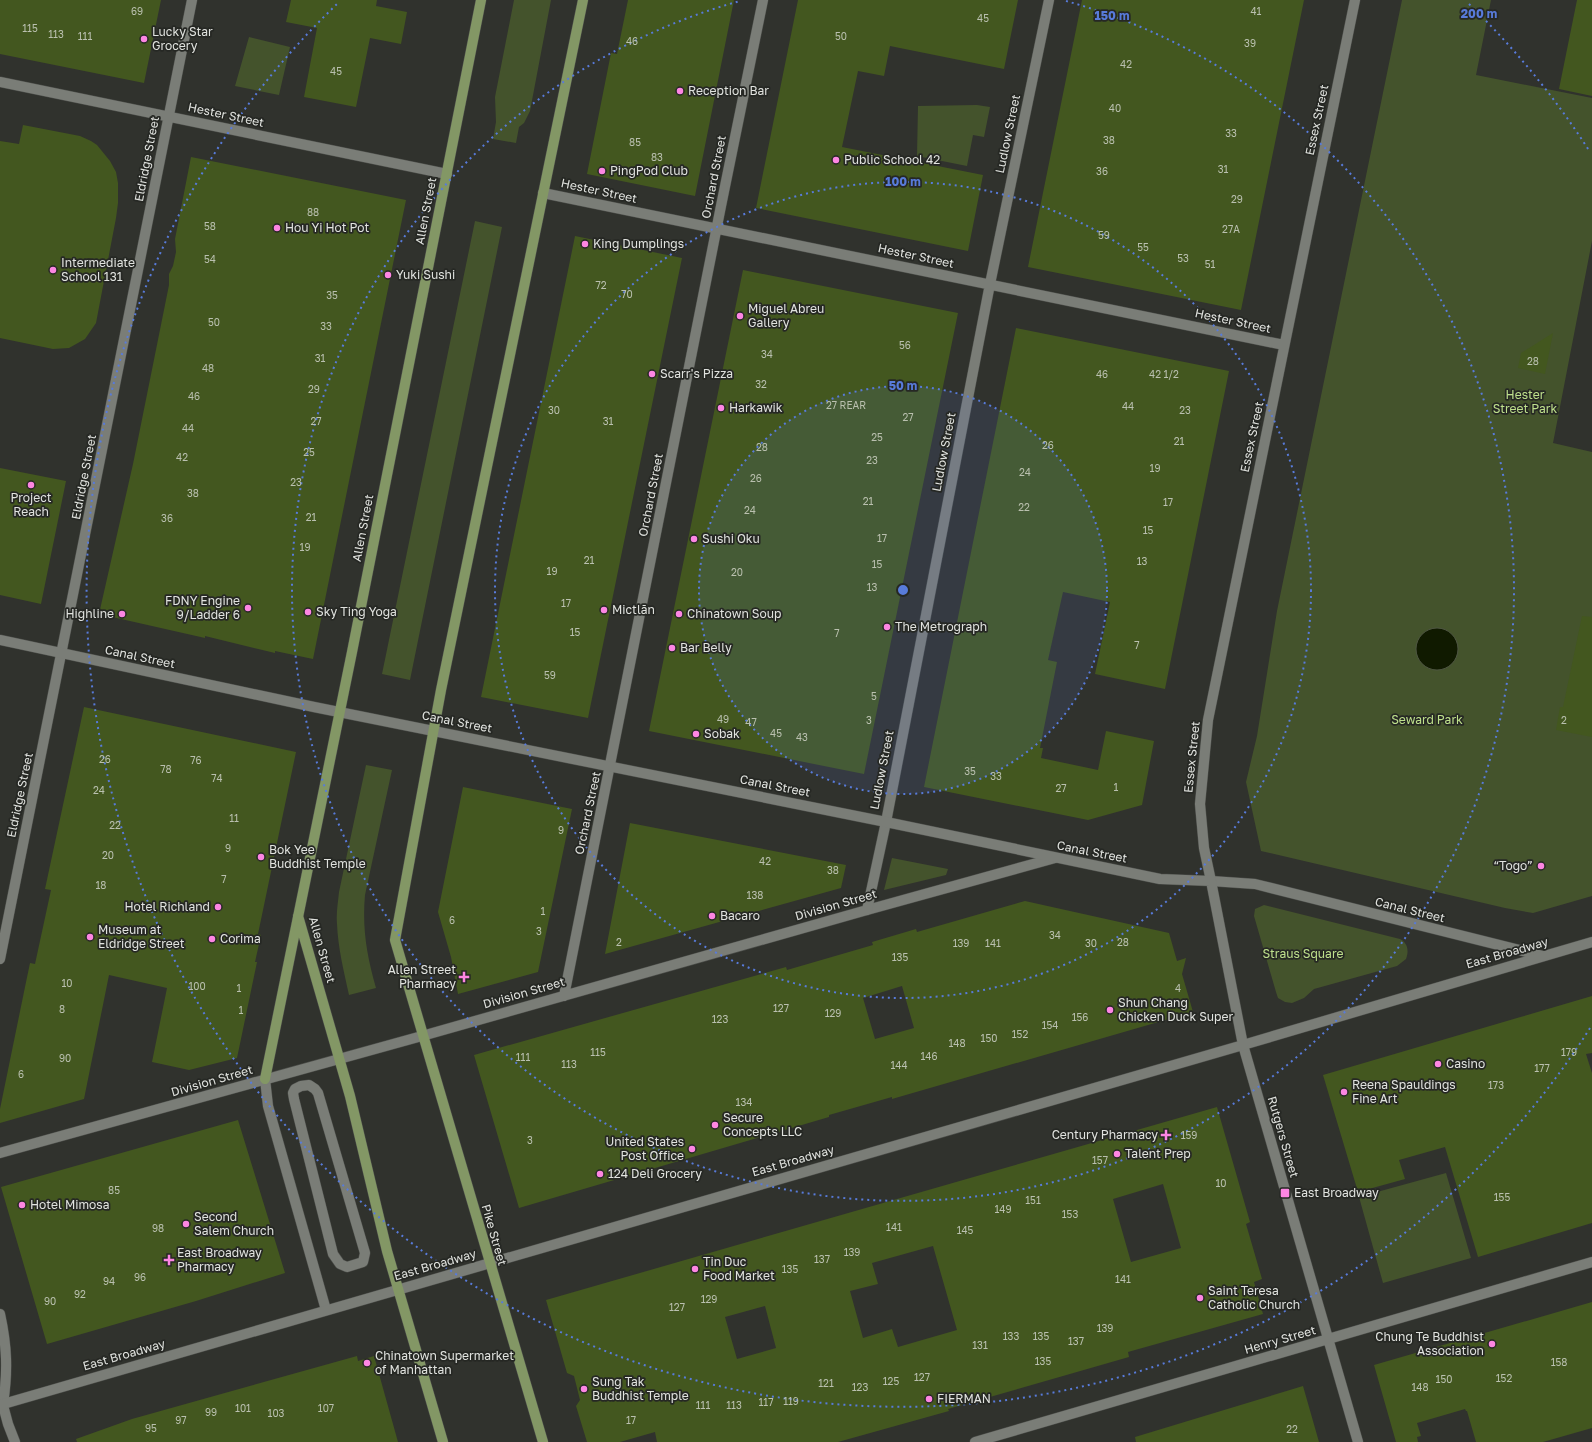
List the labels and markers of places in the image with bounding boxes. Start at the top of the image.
place label: Lucky Star Grocery [152,24,213,53]
marker: Lucky Star Grocery [139,34,149,44]
place label: Reception Bar [688,83,769,98]
marker: Reception Bar [675,86,685,96]
place label: Public School 42 [844,152,940,167]
marker: Public School 42 [831,155,841,165]
place label: PingPod Club [610,163,688,178]
marker: PingPod Club [597,166,607,176]
place label: Hou Yi Hot Pot [285,220,370,235]
marker: Hou Yi Hot Pot [272,223,282,233]
place label: King Dumplings [593,236,684,251]
marker: King Dumplings [580,239,590,249]
place label: Intermediate School 131 [61,255,135,284]
marker: Intermediate School 131 [48,265,58,275]
place label: Yuki Sushi [396,267,455,282]
marker: Yuki Sushi [383,270,393,280]
place label: Miguel Abreu Gallery [748,301,824,330]
marker: Miguel Abreu Gallery [735,311,745,321]
place label: Scarr's Pizza [660,366,733,381]
marker: Scarr's Pizza [647,369,657,379]
place label: Harkawik [729,400,783,415]
marker: Harkawik [716,403,726,413]
marker: Project Reach [26,480,36,490]
place label: Project Reach [10,490,52,519]
place label: Sushi Oku [702,531,760,546]
marker: Sushi Oku [689,534,699,544]
centre of rings [896,583,910,597]
place label: FDNY Engine 9/Ladder 6 [165,593,240,622]
place label: Mictlān [612,602,655,617]
marker: FDNY Engine 9/Ladder 6 [243,603,253,613]
place label: Sky Ting Yoga [316,604,397,619]
marker: Mictlān [599,605,609,615]
place label: Highline [66,606,114,621]
place label: Chinatown Soup [687,606,781,621]
marker: Sky Ting Yoga [303,607,313,617]
marker: Highline [117,609,127,619]
marker: Chinatown Soup [674,609,684,619]
place label: The Metrograph [895,619,987,634]
marker: The Metrograph [882,622,892,632]
place label: Bar Belly [680,640,732,655]
marker: Bar Belly [667,643,677,653]
place label: Sobak [704,726,740,741]
marker: Sobak [691,729,701,739]
place label: Bok Yee Buddhist Temple [269,842,366,871]
marker: Bok Yee Buddhist Temple [256,852,266,862]
place label: “Togo” [1493,858,1533,873]
marker: “Togo” [1536,861,1546,871]
place label: Hotel Richland [124,899,210,914]
marker: Hotel Richland [213,902,223,912]
place label: Bacaro [720,908,760,923]
marker: Bacaro [707,911,717,921]
place label: Museum at Eldridge Street [98,922,185,951]
place label: Corima [220,931,261,946]
marker: Museum at Eldridge Street [85,932,95,942]
marker: Corima [207,934,217,944]
place label: Allen Street Pharmacy [388,962,456,991]
marker: Allen Street Pharmacy [459,972,469,982]
place label: Shun Chang Chicken Duck Super [1118,995,1233,1024]
marker: Shun Chang Chicken Duck Super [1105,1005,1115,1015]
place label: Casino [1446,1056,1485,1071]
marker: Casino [1433,1059,1443,1069]
place label: Reena Spauldings Fine Art [1352,1077,1456,1106]
marker: Reena Spauldings Fine Art [1339,1087,1349,1097]
place label: Secure Concepts LLC [723,1110,802,1139]
marker: Secure Concepts LLC [710,1120,720,1130]
place label: Century Pharmacy [1052,1127,1158,1142]
marker: Century Pharmacy [1161,1130,1171,1140]
place label: United States Post Office [605,1134,684,1163]
marker: United States Post Office [687,1144,697,1154]
place label: Talent Prep [1125,1146,1191,1161]
marker: Talent Prep [1112,1149,1122,1159]
place label: 124 Deli Grocery [608,1166,702,1181]
marker: 124 Deli Grocery [595,1169,605,1179]
place label: East Broadway [1294,1185,1379,1200]
marker: East Broadway [1279,1187,1291,1199]
place label: Hotel Mimosa [30,1197,109,1212]
marker: Hotel Mimosa [17,1200,27,1210]
place label: Second Salem Church [194,1209,274,1238]
marker: Second Salem Church [181,1219,191,1229]
place label: East Broadway Pharmacy [177,1245,262,1274]
place label: Tin Duc Food Market [703,1254,775,1283]
marker: East Broadway Pharmacy [164,1255,174,1265]
marker: Tin Duc Food Market [690,1264,700,1274]
place label: Saint Teresa Catholic Church [1208,1283,1300,1312]
marker: Saint Teresa Catholic Church [1195,1293,1205,1303]
place label: Chung Te Buddhist Association [1375,1329,1484,1358]
marker: Chung Te Buddhist Association [1487,1339,1497,1349]
place label: Chinatown Supermarket of Manhattan [375,1348,514,1377]
marker: Chinatown Supermarket of Manhattan [362,1358,372,1368]
place label: Sung Tak Buddhist Temple [592,1374,689,1403]
marker: Sung Tak Buddhist Temple [579,1384,589,1394]
place label: FIERMAN [937,1391,991,1406]
marker: FIERMAN [924,1394,934,1404]

